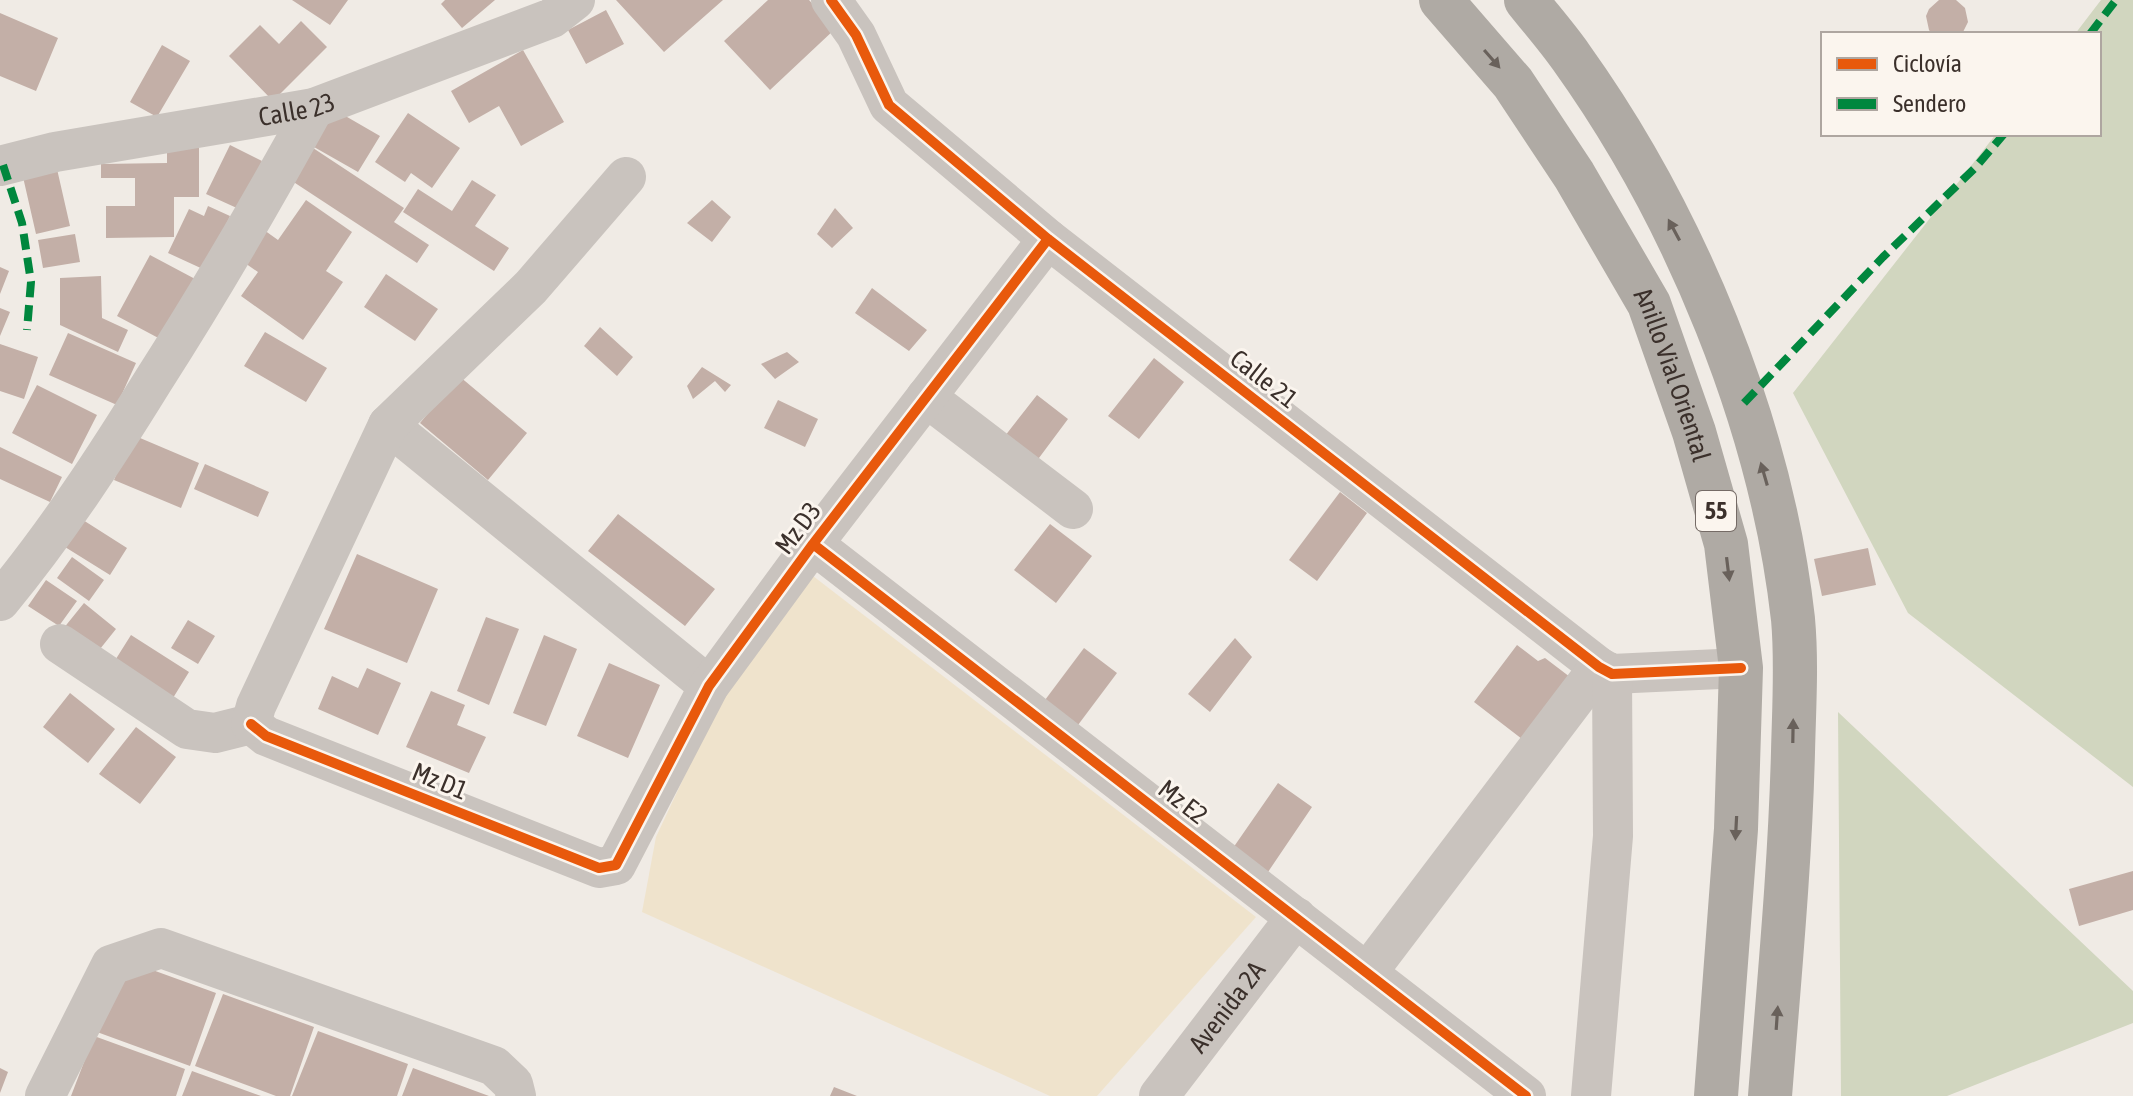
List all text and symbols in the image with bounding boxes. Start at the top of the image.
legend [1821,32,2101,136]
one-way arrow [1483,49,1500,69]
text: Ciclovía [1893,50,1962,77]
street label: Calle 23 [256,86,339,132]
text: Sendero [1893,90,1966,117]
one-way arrow [1668,219,1681,242]
street label: Anillo Vial Oriental [1628,282,1717,465]
street label: Calle 21 [1224,343,1304,415]
one-way arrow [1757,461,1770,485]
road number: 55 [1696,491,1736,531]
street label: Mz D3 [769,496,827,560]
one-way arrow [1722,556,1735,581]
one-way arrow [1787,718,1800,743]
street label: Mz D1 [408,756,472,806]
street label: Mz E2 [1153,774,1213,830]
one-way arrow [1729,816,1742,841]
street label: Avenida 2A [1183,955,1272,1059]
one-way arrow [1770,1005,1783,1030]

